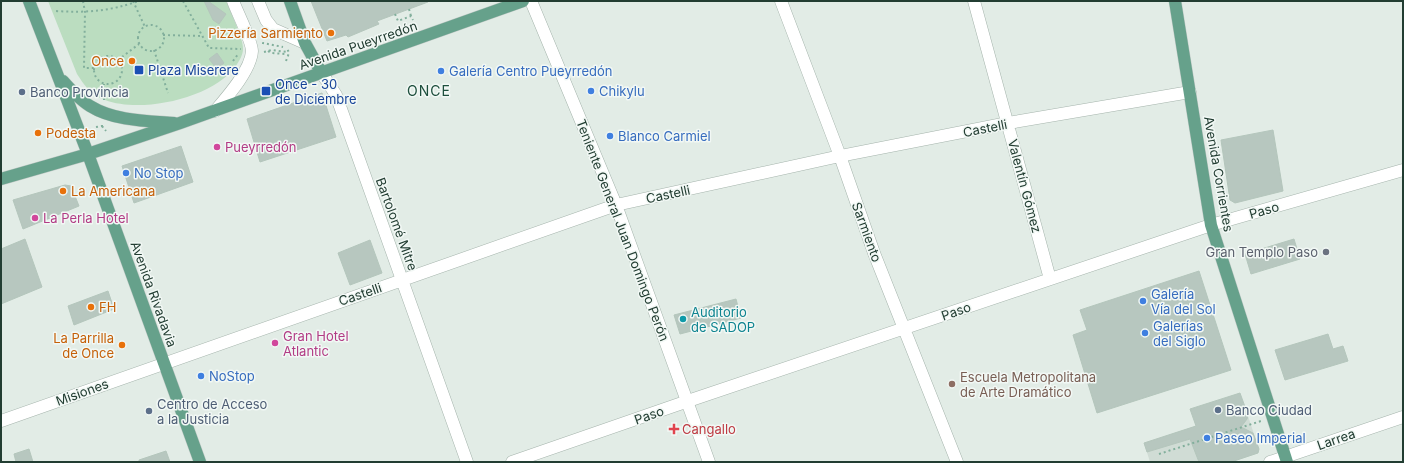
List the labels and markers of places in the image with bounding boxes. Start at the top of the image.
place label: Pizzería Sarmiento [208,25,323,41]
marker: Pizzería Sarmiento [326,28,336,38]
place label: Once [91,53,124,69]
marker: Once [127,56,137,66]
place label: Plaza Miserere [148,62,239,78]
place label: Galería Centro Pueyrredón [449,63,612,79]
marker: Plaza Miserere [133,64,145,76]
marker: Galería Centro Pueyrredón [436,66,446,76]
place label: Once - 30 de Diciembre [275,76,357,107]
place label: Chikylu [599,83,645,99]
place label: Banco Provincia [30,84,129,100]
marker: Once - 30 de Diciembre [260,85,272,97]
marker: Chikylu [586,86,596,96]
marker: Banco Provincia [17,87,27,97]
place label: Podesta [46,125,96,141]
marker: Podesta [33,128,43,138]
place label: Blanco Carmiel [618,128,711,144]
marker: Blanco Carmiel [605,131,615,141]
place label: Pueyrredón [225,139,296,155]
marker: Pueyrredón [212,142,222,152]
place label: No Stop [134,165,184,181]
marker: No Stop [121,168,131,178]
place label: La Americana [71,183,155,199]
marker: La Americana [58,186,68,196]
place label: La Perla Hotel [43,210,129,226]
marker: La Perla Hotel [30,213,40,223]
place label: Gran Templo Paso [1206,244,1318,260]
marker: Gran Templo Paso [1321,247,1331,257]
place label: Galería Vía del Sol [1151,286,1216,317]
marker: Galería Vía del Sol [1138,296,1148,306]
place label: FH [99,299,116,315]
marker: FH [86,302,96,312]
place label: Auditorio de SADOP [691,304,755,335]
marker: Auditorio de SADOP [678,314,688,324]
place label: Galerías del Siglo [1153,318,1206,349]
place label: Gran Hotel Atlantic [283,328,349,359]
marker: Galerías del Siglo [1140,328,1150,338]
place label: La Parrilla de Once [53,330,114,361]
marker: Gran Hotel Atlantic [270,338,280,348]
marker: La Parrilla de Once [117,340,127,350]
place label: NoStop [209,368,255,384]
place label: Escuela Metropolitana de Arte Dramático [960,369,1096,400]
marker: NoStop [196,371,206,381]
marker: Escuela Metropolitana de Arte Dramático [947,379,957,389]
place label: Centro de Acceso a la Justicia [157,396,268,427]
place label: Banco Ciudad [1226,402,1312,418]
marker: Banco Ciudad [1213,405,1223,415]
marker: Centro de Acceso a la Justicia [144,406,154,416]
place label: Cangallo [682,421,736,437]
marker: Cangallo [669,424,679,434]
place label: Paseo Imperial [1215,430,1306,446]
marker: Paseo Imperial [1202,433,1212,443]

